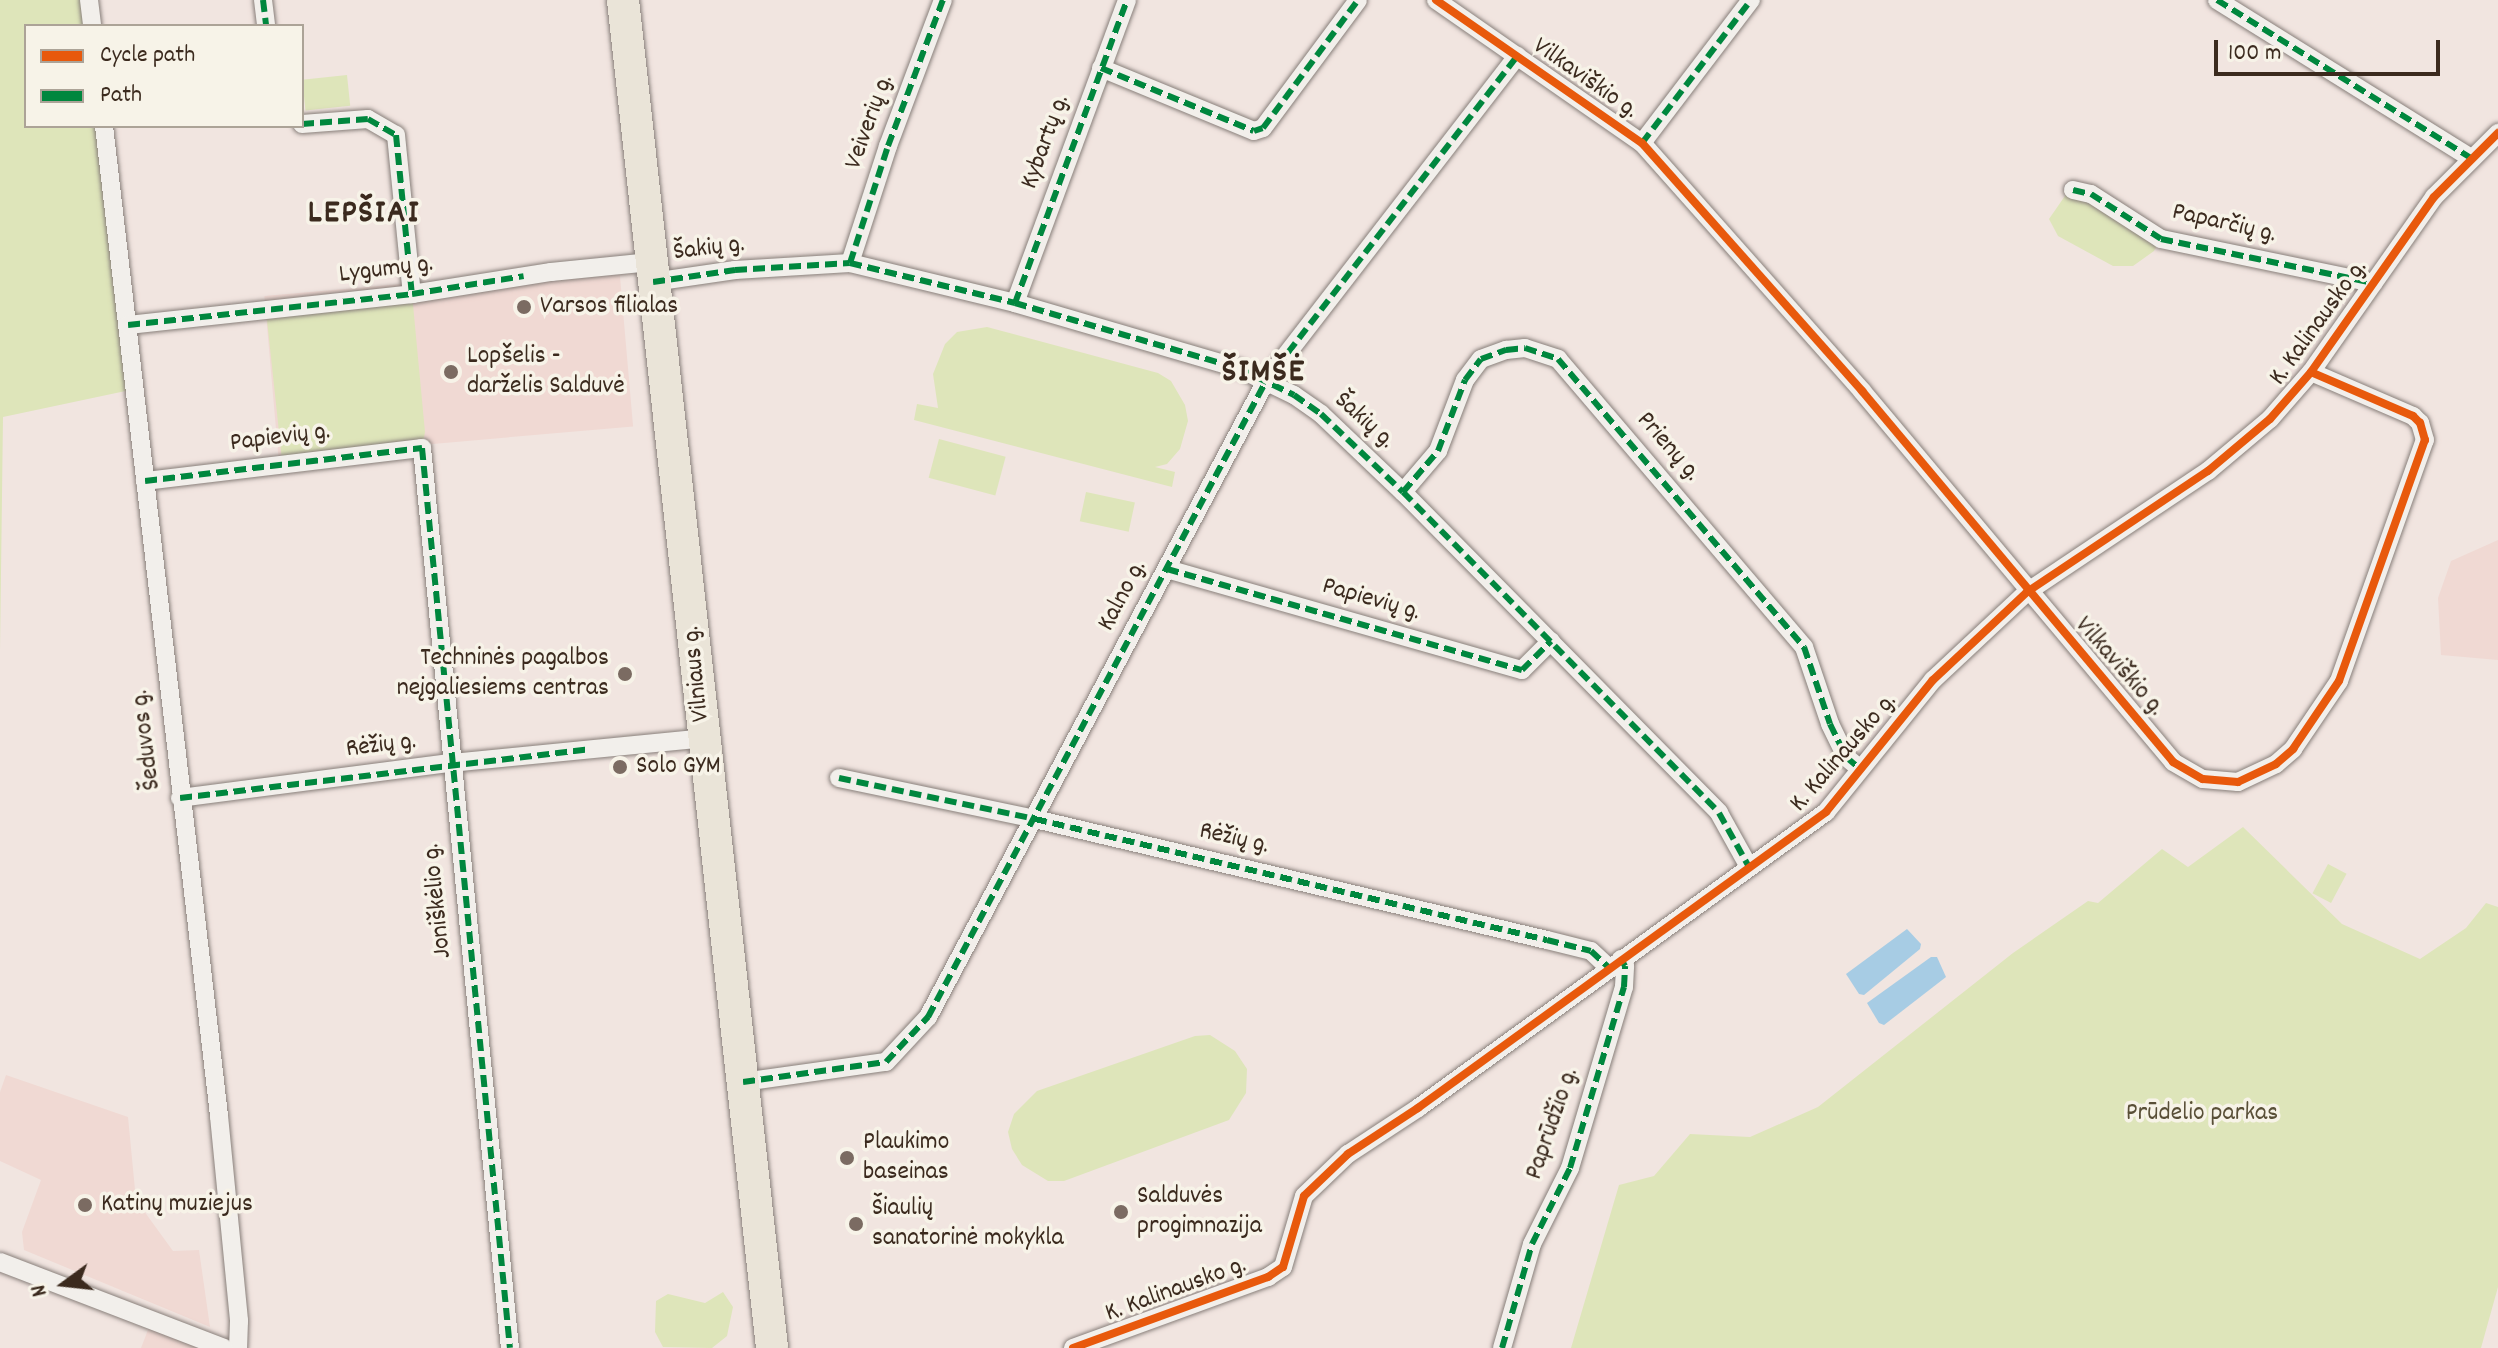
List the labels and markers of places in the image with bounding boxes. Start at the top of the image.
place label: Varsos filialas [540,291,678,323]
marker: Varsos filialas [515,298,533,316]
place label: Lopšelis - darželis Salduvė [467,341,625,402]
marker: Lopšelis - darželis Salduvė [442,363,460,381]
place label: Techninės pagalbos neįgaliesiems centras [397,643,609,704]
marker: Techninės pagalbos neįgaliesiems centras [616,665,634,683]
place label: Solo GYM [636,751,721,783]
marker: Solo GYM [611,758,629,776]
place label: Plaukimo baseinas [863,1127,949,1188]
marker: Plaukimo baseinas [838,1149,856,1167]
place label: Salduvės progimnazija [1137,1181,1262,1242]
place label: Katinų muziejus [101,1189,253,1221]
place label: Šiaulių sanatorinė mokykla [872,1193,1064,1254]
marker: Katinų muziejus [76,1196,94,1214]
marker: Salduvės progimnazija [1112,1203,1130,1221]
marker: Šiaulių sanatorinė mokykla [847,1215,865,1233]

